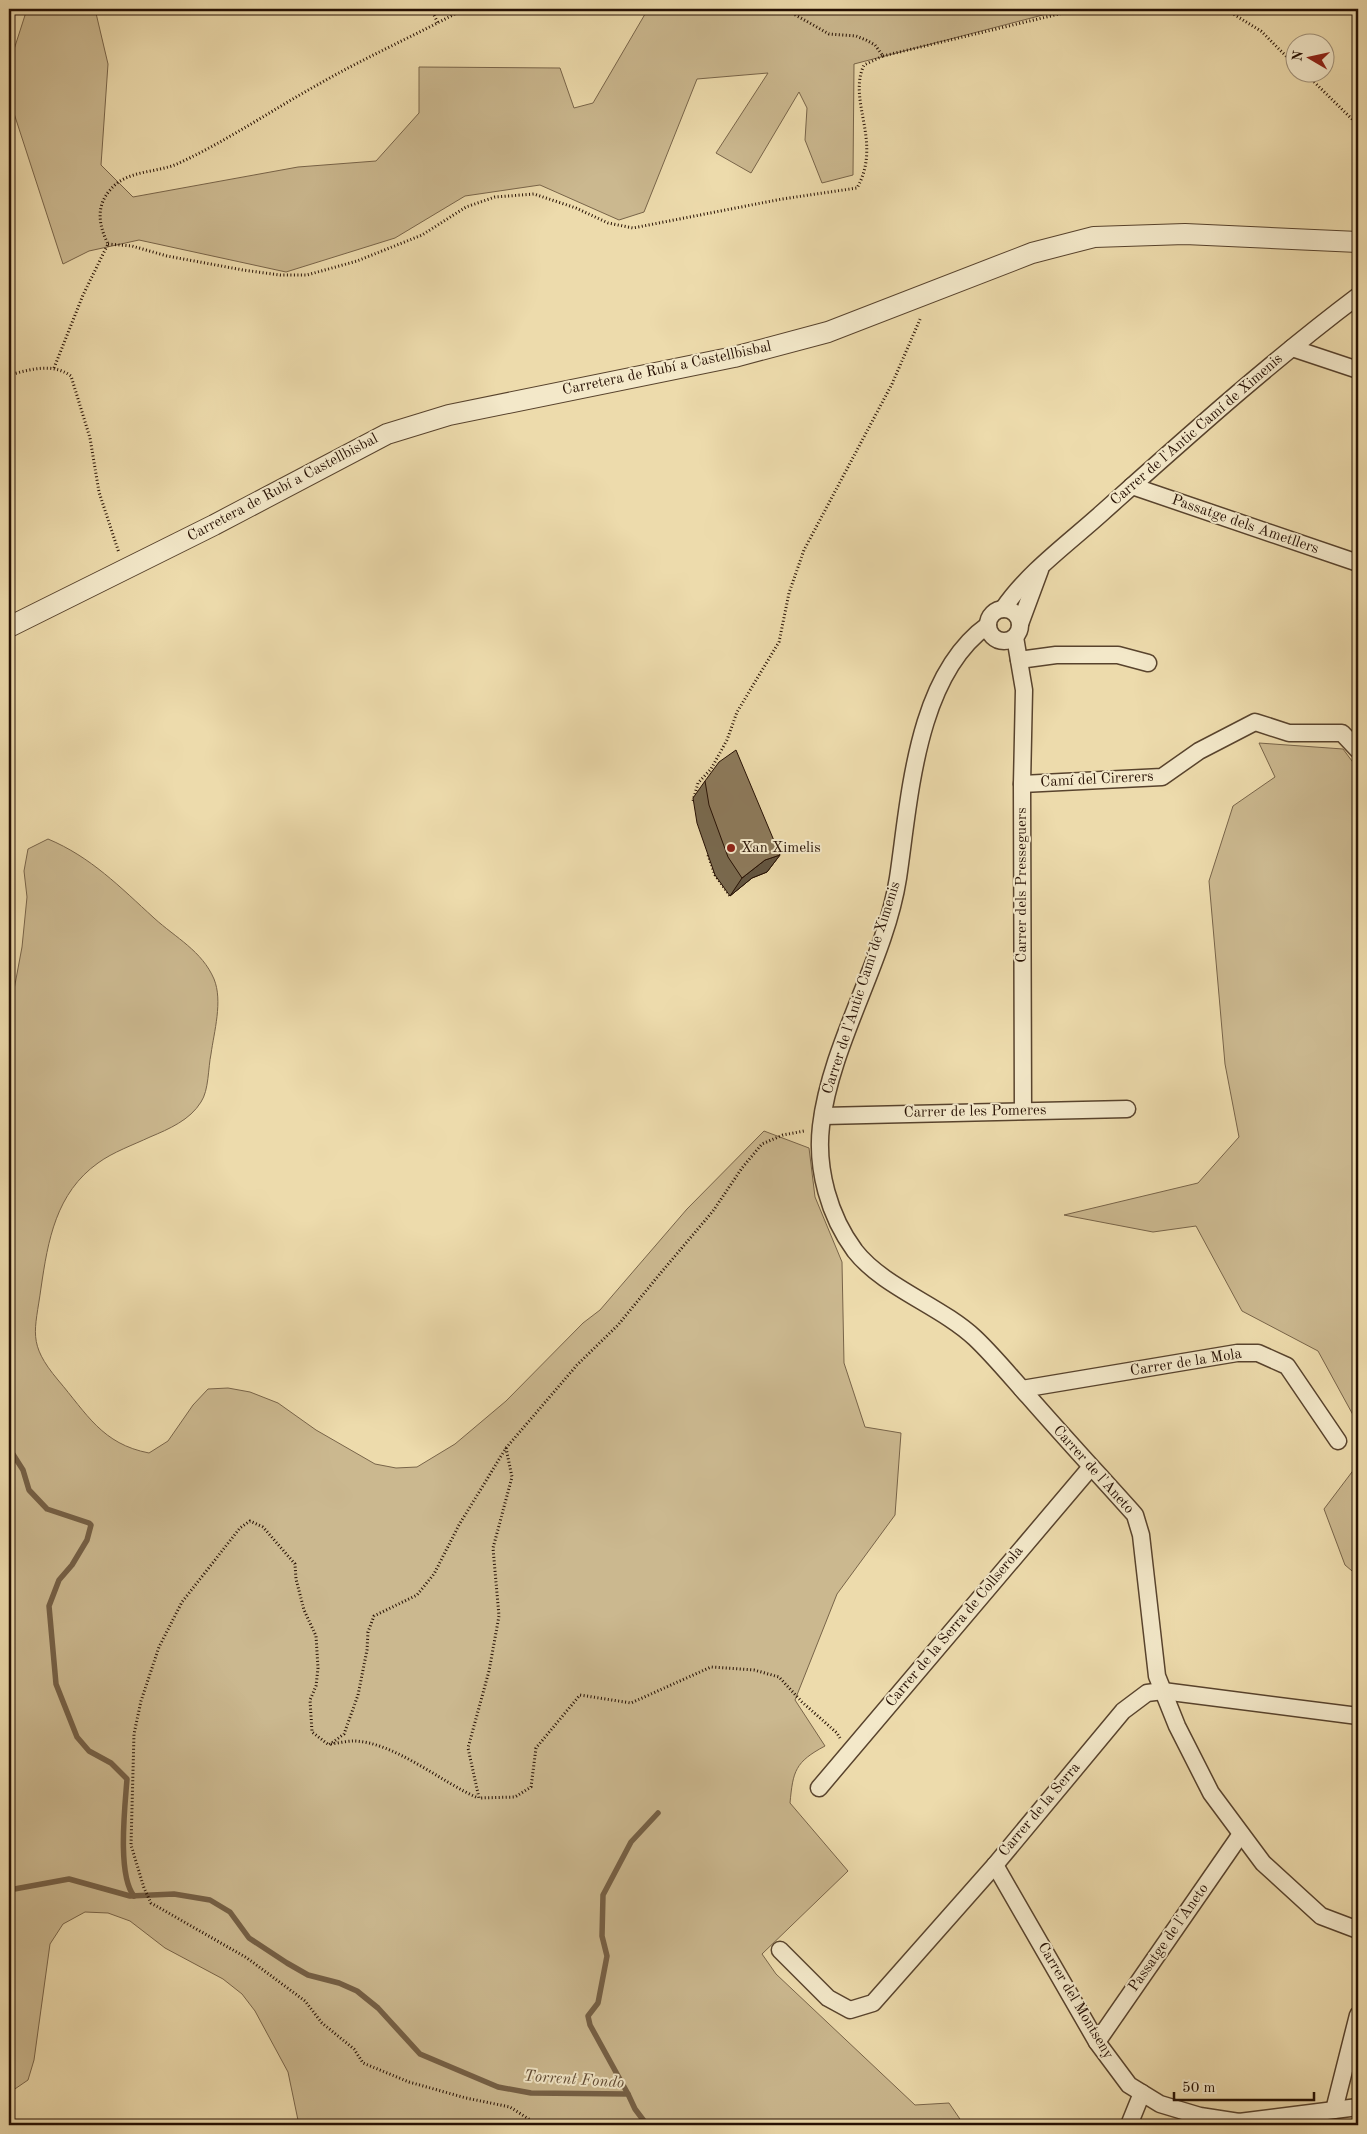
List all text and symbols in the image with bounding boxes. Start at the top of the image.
north arrow [1284,32,1334,82]
text: N [1290,49,1306,63]
street label: Carretera de Rubí a Castellbisbal [561,339,773,399]
street label: Carrer de l'Antic Camí de Ximenis [1108,351,1286,509]
street label: Carretera de Rubí a Castellbisbal [185,431,381,545]
street label: Passatge dels Ametllers [1170,493,1320,557]
street label: Camí del Cirerers [1040,770,1154,790]
street label: Carrer dels Presseguers [1015,807,1030,963]
place label: Xan Ximelis [741,841,821,856]
marker: Xan Ximelis [725,842,737,854]
street label: Carrer de l'Antic Camí de Ximenis [820,880,904,1096]
street label: Carrer de les Pomeres [903,1103,1047,1121]
street label: Carrer de la Mola [1129,1347,1244,1379]
street label: Carrer de l'Aneto [1050,1423,1136,1517]
street label: Carrer de la Serra de Collserola [883,1543,1027,1710]
street label: Carrer de la Serra [996,1760,1084,1860]
street label: Passatge de l'Aneto [1126,1881,1212,1995]
street label: Carrer del Montseny [1034,1940,1116,2062]
water label: Torrent Fondo [523,2069,625,2091]
scale bar [1174,2069,1314,2101]
text: 50 m [1182,2081,1216,2096]

